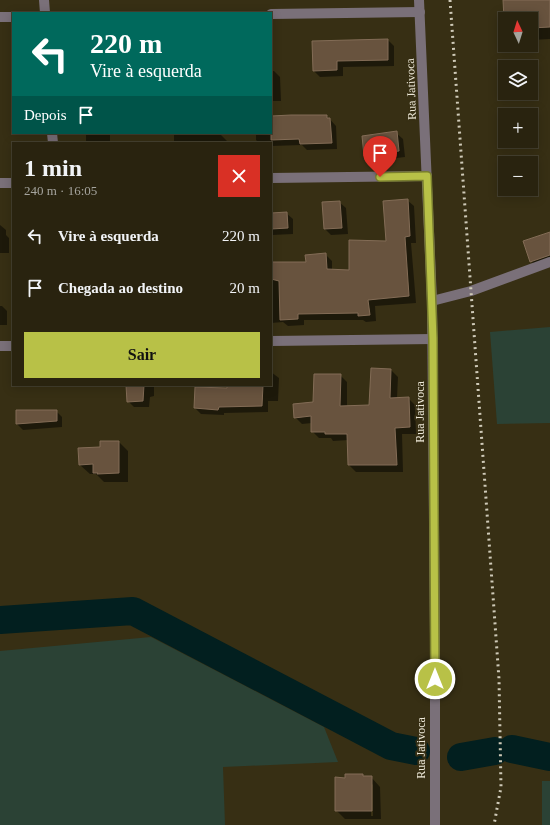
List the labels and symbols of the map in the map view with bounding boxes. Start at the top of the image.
north arrow [498,12,538,52]
street label: Rua Jativoca [403,57,419,120]
pin [363,136,397,177]
street label: Rua Jativoca [413,381,427,443]
position arrow [414,658,456,700]
street label: Rua Jativoca [414,717,428,779]

